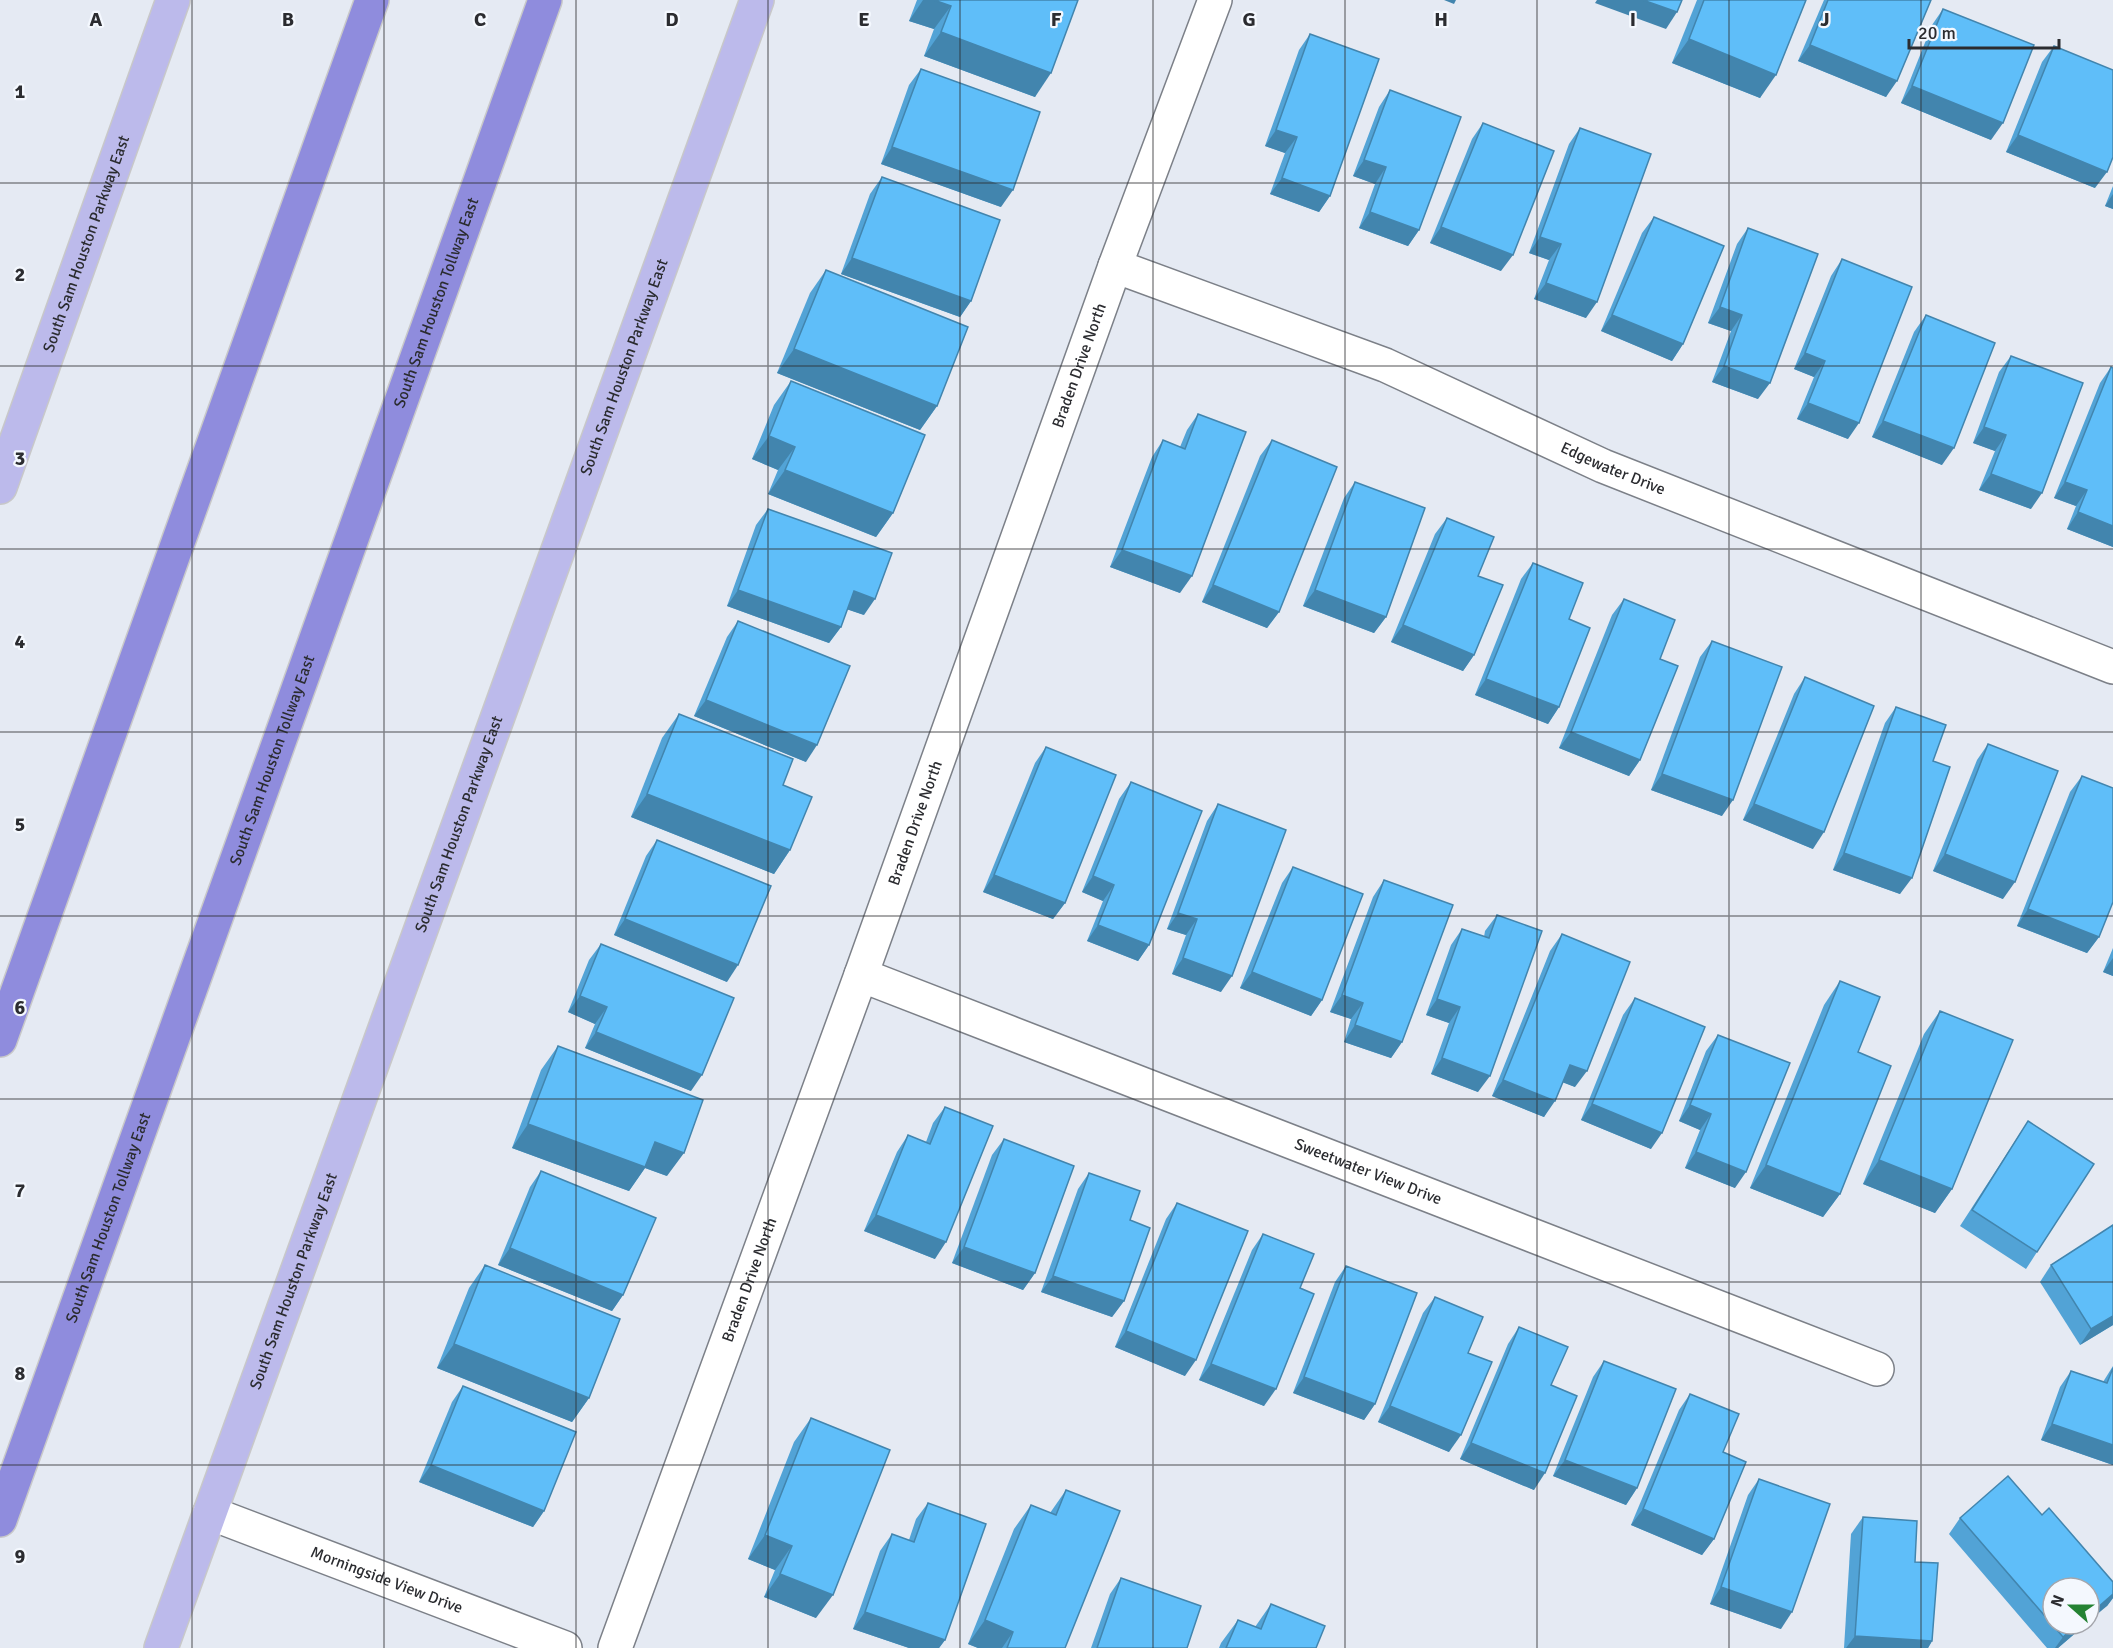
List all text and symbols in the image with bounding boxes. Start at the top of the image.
text: A [90,7,103,32]
text: B [282,7,294,32]
text: C [474,7,486,32]
text: D [665,7,679,32]
text: E [858,7,870,32]
text: F [1051,7,1062,32]
text: G [1242,7,1256,32]
text: H [1434,7,1448,32]
text: I [1630,7,1636,32]
text: J [1820,7,1830,32]
scale bar [1909,12,2059,50]
text: 20 m [1918,22,1956,44]
text: 1 [15,79,26,104]
street label: South Sam Houston Parkway East [39,132,134,355]
street label: South Sam Houston Tollway East [390,195,483,411]
street label: South Sam Houston Parkway East [576,256,673,478]
text: 2 [15,262,25,287]
street label: Braden Drive North [1048,300,1111,431]
street label: Edgewater Drive [1557,438,1668,500]
text: 3 [15,446,25,471]
text: 4 [15,629,26,654]
street label: South Sam Houston Tollway East [225,652,319,868]
street label: South Sam Houston Parkway East [411,713,507,935]
street label: Braden Drive North [884,758,947,888]
text: 5 [15,812,25,837]
text: 6 [15,995,26,1020]
street label: South Sam Houston Tollway East [61,1110,155,1326]
street label: Sweetwater View Drive [1292,1134,1445,1209]
street label: South Sam Houston Parkway East [245,1170,342,1392]
text: 7 [15,1178,26,1203]
street label: Braden Drive North [718,1215,781,1345]
text: 8 [15,1361,26,1386]
street label: Morningside View Drive [308,1542,465,1618]
text: 9 [15,1544,26,1569]
north arrow [2041,1576,2101,1636]
text: N [2047,1592,2069,1610]

